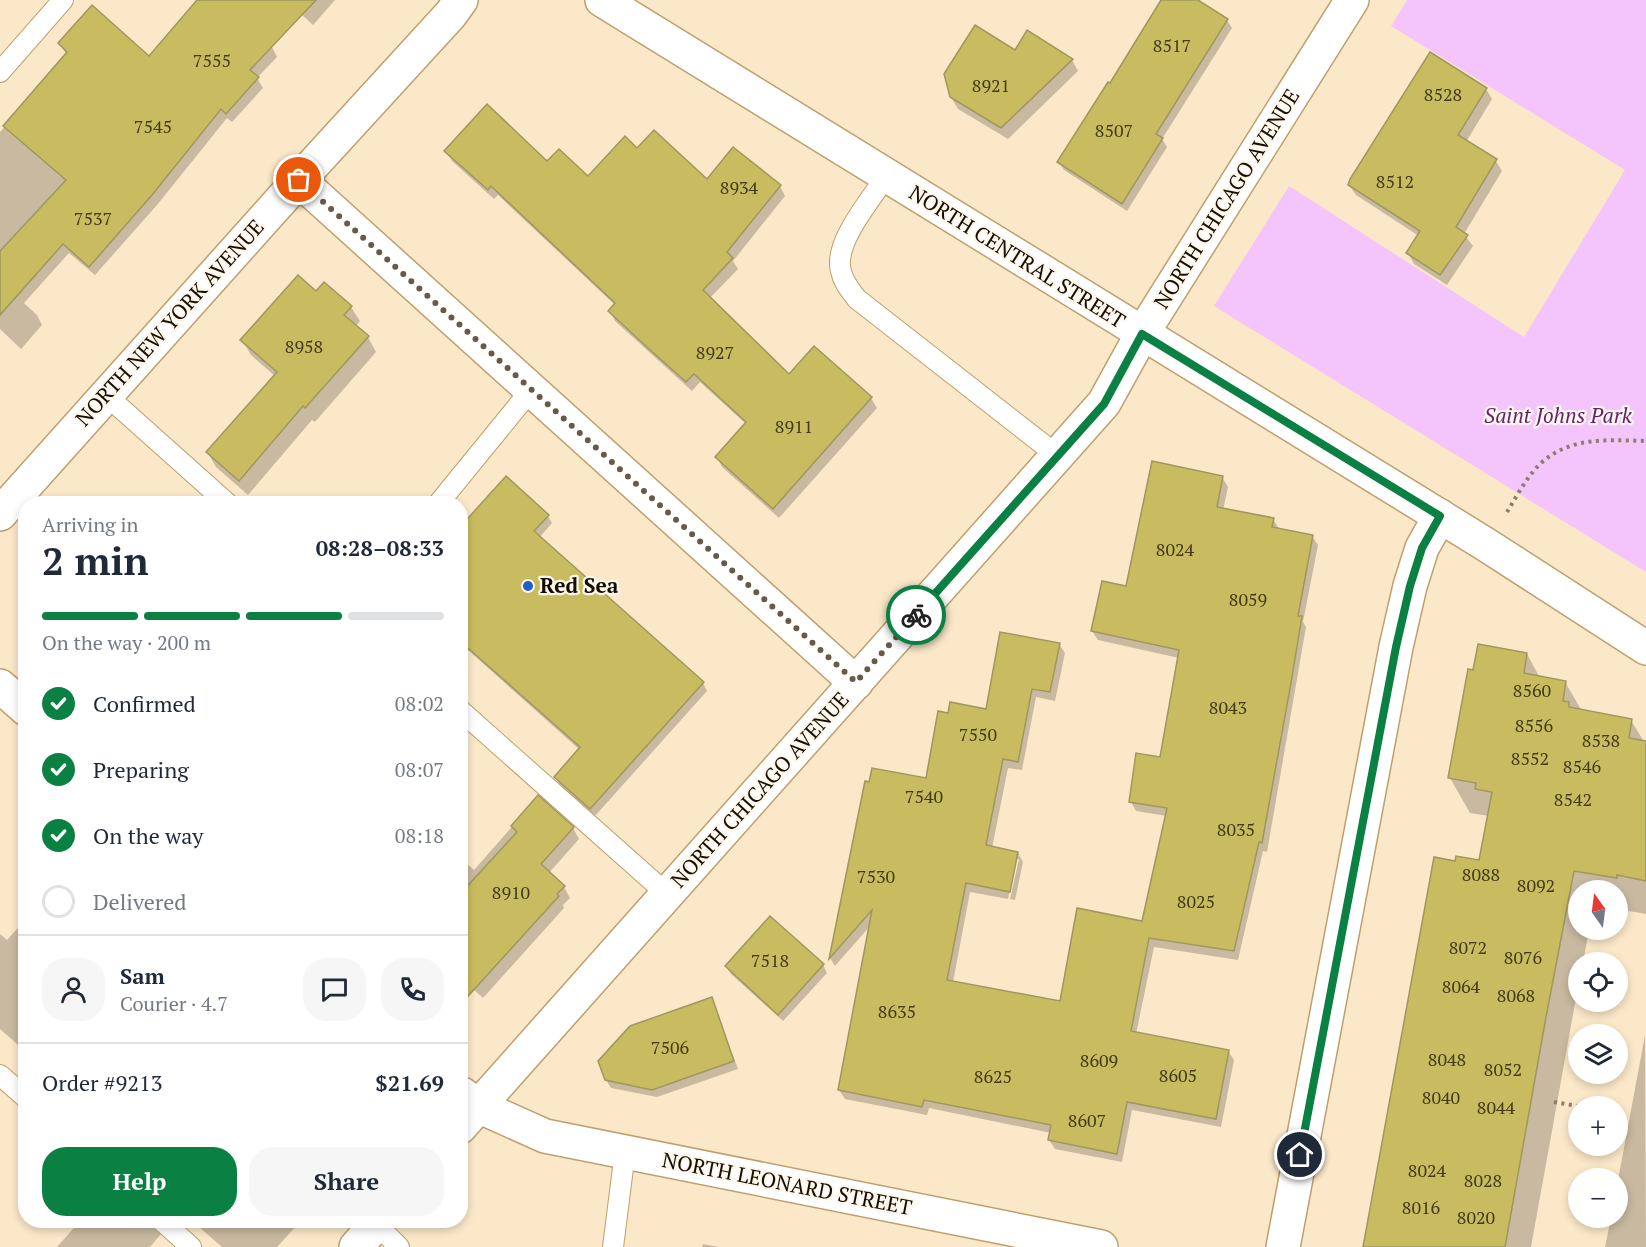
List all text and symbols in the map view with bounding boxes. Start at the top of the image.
house number: 8517 [1153,33,1191,57]
house number: 7555 [193,48,231,72]
house number: 8921 [972,73,1010,97]
house number: 8528 [1424,82,1462,106]
street label: NORTH CHICAGO AVENUE [1147,83,1305,314]
house number: 7545 [134,114,172,138]
house number: 8507 [1095,118,1133,142]
pin [273,154,324,205]
icon: bag [282,163,315,196]
house number: 8512 [1376,169,1414,193]
house number: 8934 [720,175,759,199]
street label: NORTH CENTRAL STREET [904,178,1131,334]
house number: 7537 [74,206,112,230]
street label: NORTH NEW YORK AVENUE [69,213,270,432]
house number: 8958 [285,334,323,358]
house number: 8927 [696,340,734,364]
park label: Saint Johns Park [1484,401,1633,429]
house number: 8911 [775,414,813,438]
text: Arriving in [42,511,138,538]
text: 08:28–08:33 [316,533,444,562]
text: 2 min [42,534,149,586]
house number: 8024 [1156,537,1195,561]
place label: Red Sea [540,571,619,599]
marker: Red Sea [521,579,535,593]
courier [886,585,946,645]
house number: 8059 [1229,587,1267,611]
icon: bike [900,599,933,632]
text: On the way · 200 m [42,629,211,656]
house number: 8560 [1513,678,1551,702]
street label: NORTH CHICAGO AVENUE [664,685,855,893]
icon: check [42,687,75,720]
text: Confirmed [93,689,196,718]
text: 08:02 [395,690,444,717]
house number: 8043 [1209,695,1247,719]
house number: 8556 [1515,713,1554,737]
house number: 7550 [959,722,997,746]
house number: 8538 [1582,728,1620,752]
house number: 8552 [1511,746,1549,770]
icon: check [42,753,75,786]
house number: 8546 [1563,754,1602,778]
text: Preparing [93,755,189,784]
text: 08:07 [395,756,444,783]
house number: 7540 [905,784,943,808]
house number: 8542 [1554,787,1592,811]
house number: 8035 [1217,817,1255,841]
icon: check [42,819,75,852]
text: On the way [93,821,203,850]
text: 08:18 [395,822,444,849]
house number: 8088 [1462,862,1500,886]
house number: 7530 [857,864,895,888]
house number: 8092 [1517,873,1555,897]
house number: 8910 [492,880,530,904]
north arrow [1568,880,1628,940]
map controls [1568,880,1628,1228]
text: Delivered [93,887,186,916]
house number: 8025 [1177,889,1215,913]
house number: 8072 [1449,935,1487,959]
house number: 8076 [1504,945,1543,969]
house number: 7518 [751,948,789,972]
button: locate [1568,952,1628,1012]
button: person [42,958,105,1021]
button: chat [303,958,366,1021]
button: phone [381,958,444,1021]
text: Sam [120,961,165,990]
house number: 8064 [1442,974,1481,998]
house number: 8068 [1497,983,1535,1007]
text: Courier · 4.7 [120,990,228,1017]
house number: 8635 [878,999,916,1023]
button: layers [1568,1024,1628,1084]
house number: 7506 [651,1035,690,1059]
house number: 8048 [1428,1047,1466,1071]
house number: 8609 [1080,1048,1118,1072]
house number: 8052 [1484,1057,1522,1081]
house number: 8605 [1159,1063,1197,1087]
house number: 8625 [974,1064,1012,1088]
text: Order #9213 [42,1068,162,1097]
text: $21.69 [375,1068,444,1097]
house number: 8040 [1422,1085,1460,1109]
house number: 8044 [1477,1095,1516,1119]
button: + [1568,1096,1628,1156]
house number: 8607 [1068,1108,1106,1132]
pin [1274,1129,1325,1180]
icon: home [1283,1138,1316,1171]
street label: NORTH LEONARD STREET [660,1145,915,1221]
button: Help [42,1147,237,1216]
button: Share [249,1147,444,1216]
house number: 8024 [1408,1158,1447,1182]
house number: 8028 [1464,1168,1502,1192]
button: − [1568,1168,1628,1228]
house number: 8016 [1402,1195,1441,1219]
house number: 8020 [1457,1205,1495,1229]

